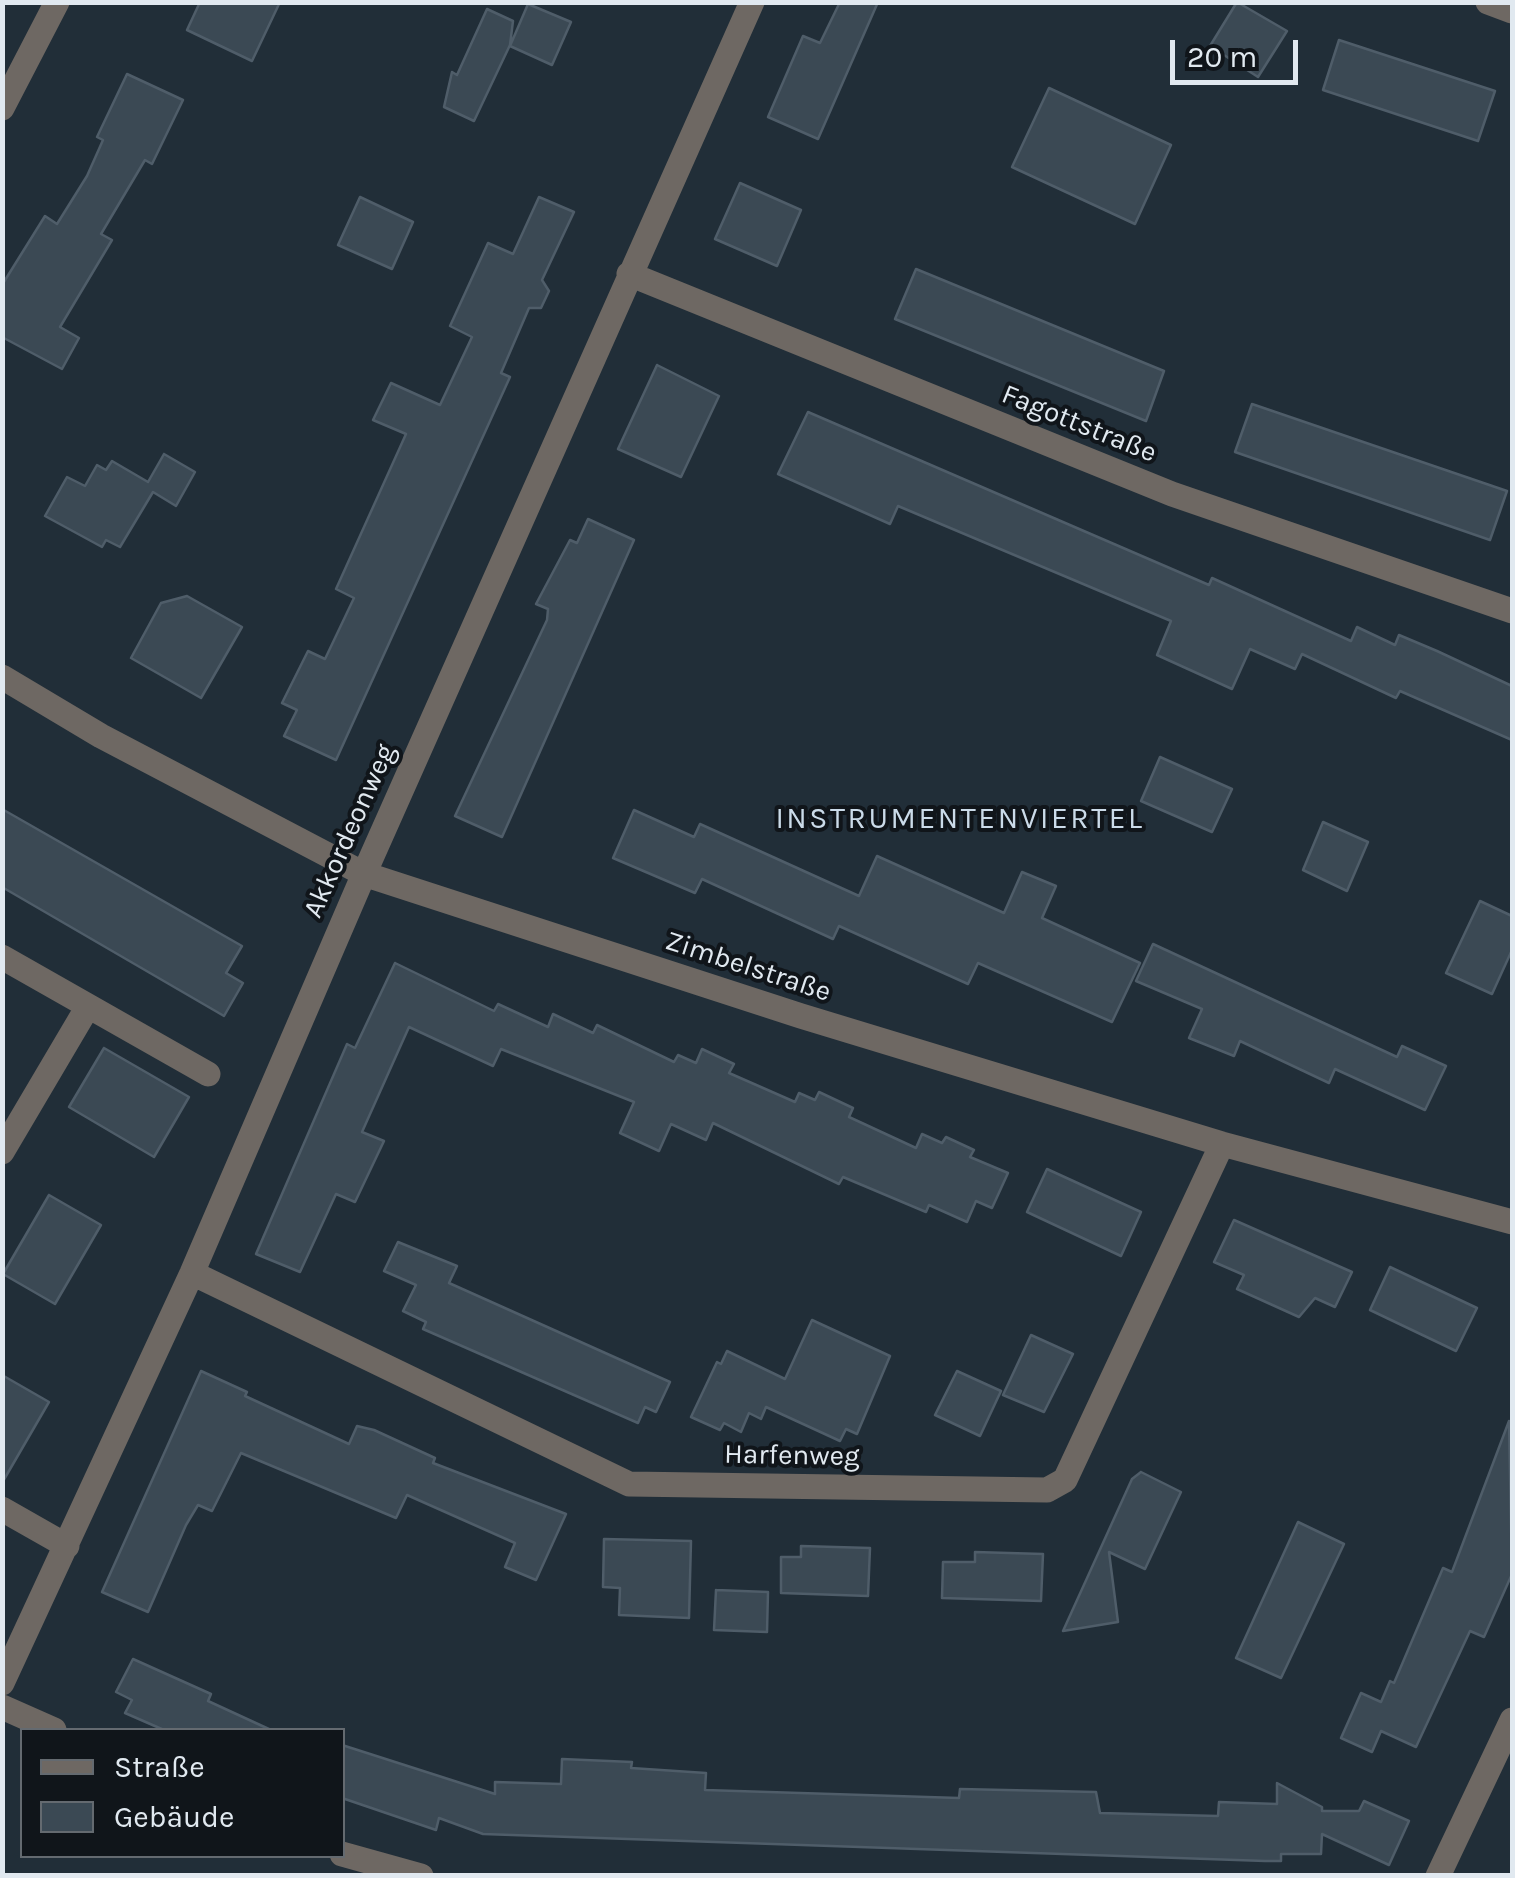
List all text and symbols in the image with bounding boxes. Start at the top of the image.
scale bar [1175,20,1302,82]
text: 20 m [1187,39,1257,75]
street label: Fagottstraße [997,378,1161,470]
street label: Akkordeonweg [297,739,403,923]
district label: INSTRUMENTENVIERTEL [775,801,1145,837]
street label: Zimbelstraße [661,924,835,1010]
street label: Harfenweg [724,1438,860,1474]
legend [20,1728,345,1858]
text: Straße [114,1749,205,1785]
text: Gebäude [114,1799,234,1835]

